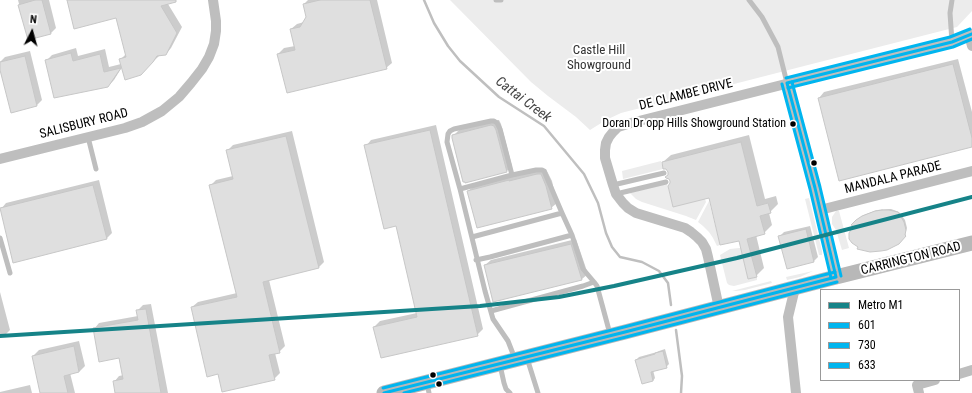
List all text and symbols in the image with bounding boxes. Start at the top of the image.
north arrow [12,12,52,52]
text: N [29,13,37,26]
park label: Castle Hill Showground [567,43,631,74]
water label: Cattai Creek [492,74,554,126]
street label: DE CLAMBE DRIVE [638,76,734,114]
street label: SALISBURY ROAD [38,105,130,143]
place label: Doran Dr opp Hills Showground Station [602,117,786,131]
marker: Doran Dr opp Hills Showground Station [788,119,798,129]
unlabelled marker [809,158,819,168]
street label: MANDALA PARADE [843,158,943,198]
street label: CARRINGTON ROAD [859,239,963,279]
legend [820,289,960,381]
text: Metro M1 [858,298,904,312]
text: 601 [858,318,876,332]
text: 730 [858,338,876,352]
text: 633 [858,358,876,372]
unlabelled marker [428,370,438,380]
unlabelled marker [434,379,444,389]

